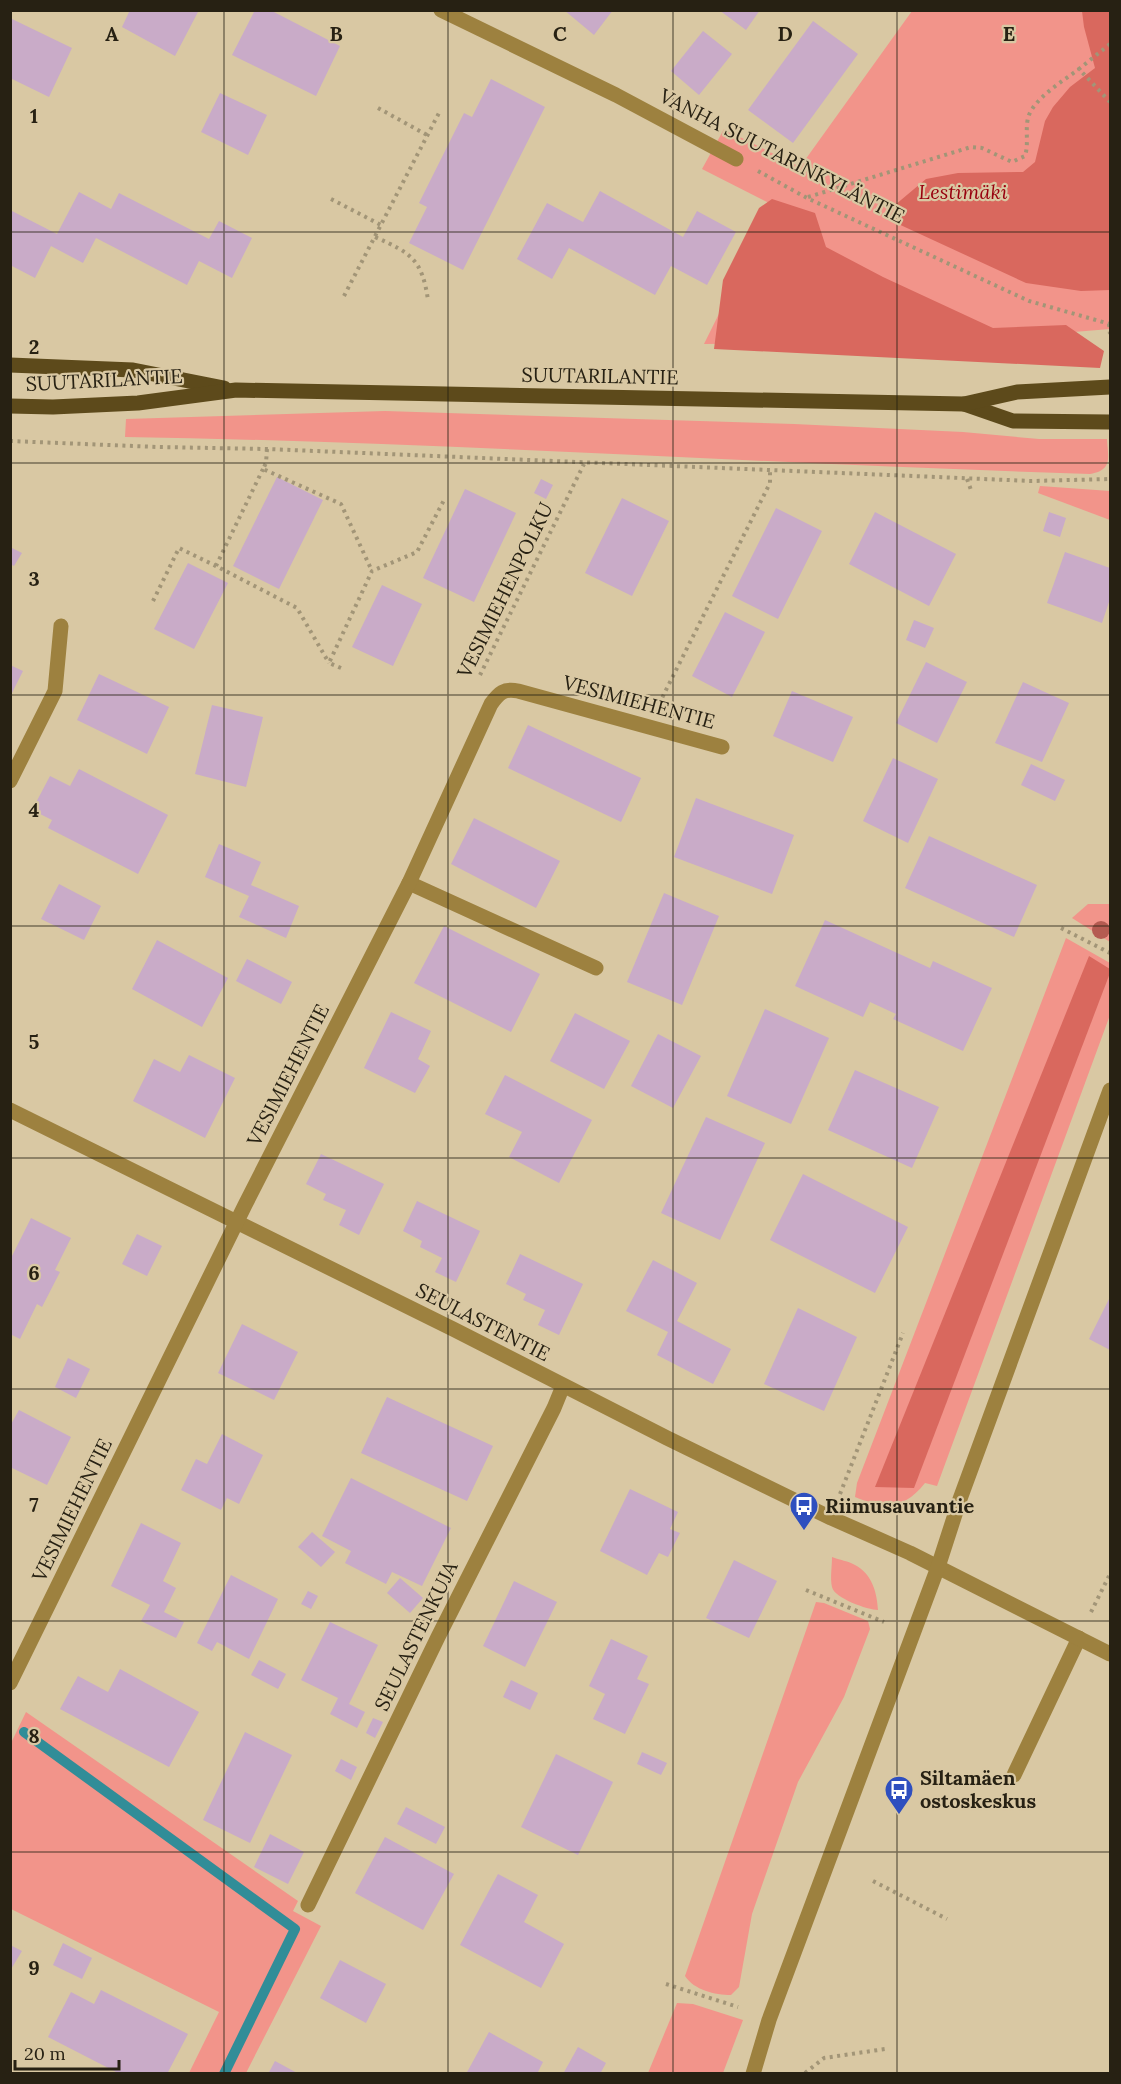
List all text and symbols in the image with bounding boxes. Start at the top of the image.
text: A [105,21,119,46]
text: B [329,21,343,46]
text: C [553,21,567,46]
text: D [777,21,793,46]
text: E [1003,21,1015,46]
street label: VANHA SUUTARINKYLÄNTIE [654,82,909,228]
text: 1 [30,103,38,128]
park label: Lestimäki [919,179,1008,204]
text: 2 [29,334,39,359]
street label: SUUTARILANTIE [521,362,679,389]
street label: SUUTARILANTIE [25,363,183,396]
street label: VESIMIEHENPOLKU [451,498,558,683]
text: 3 [28,566,40,591]
street label: VESIMIEHENTIE [559,669,718,734]
text: 4 [29,797,40,822]
street label: VESIMIEHENTIE [240,999,334,1151]
text: 5 [29,1029,40,1054]
text: 6 [28,1260,40,1285]
street label: SEULASTENTIE [412,1277,554,1366]
street label: VESIMIEHENTIE [26,1434,117,1586]
bus stop icon: Riimusauvantie [788,1490,820,1532]
text: 7 [29,1492,39,1517]
place label: Riimusauvantie [825,1493,974,1518]
street label: SEULASTENKUJA [369,1557,463,1715]
text: 8 [28,1723,40,1748]
place label: Siltamäen ostoskeskus [920,1765,1036,1813]
bus stop icon: Siltamäen ostoskeskus [883,1774,915,1816]
text: 9 [28,1955,40,1980]
scale bar [15,2033,118,2071]
text: 20 m [24,2042,66,2065]

